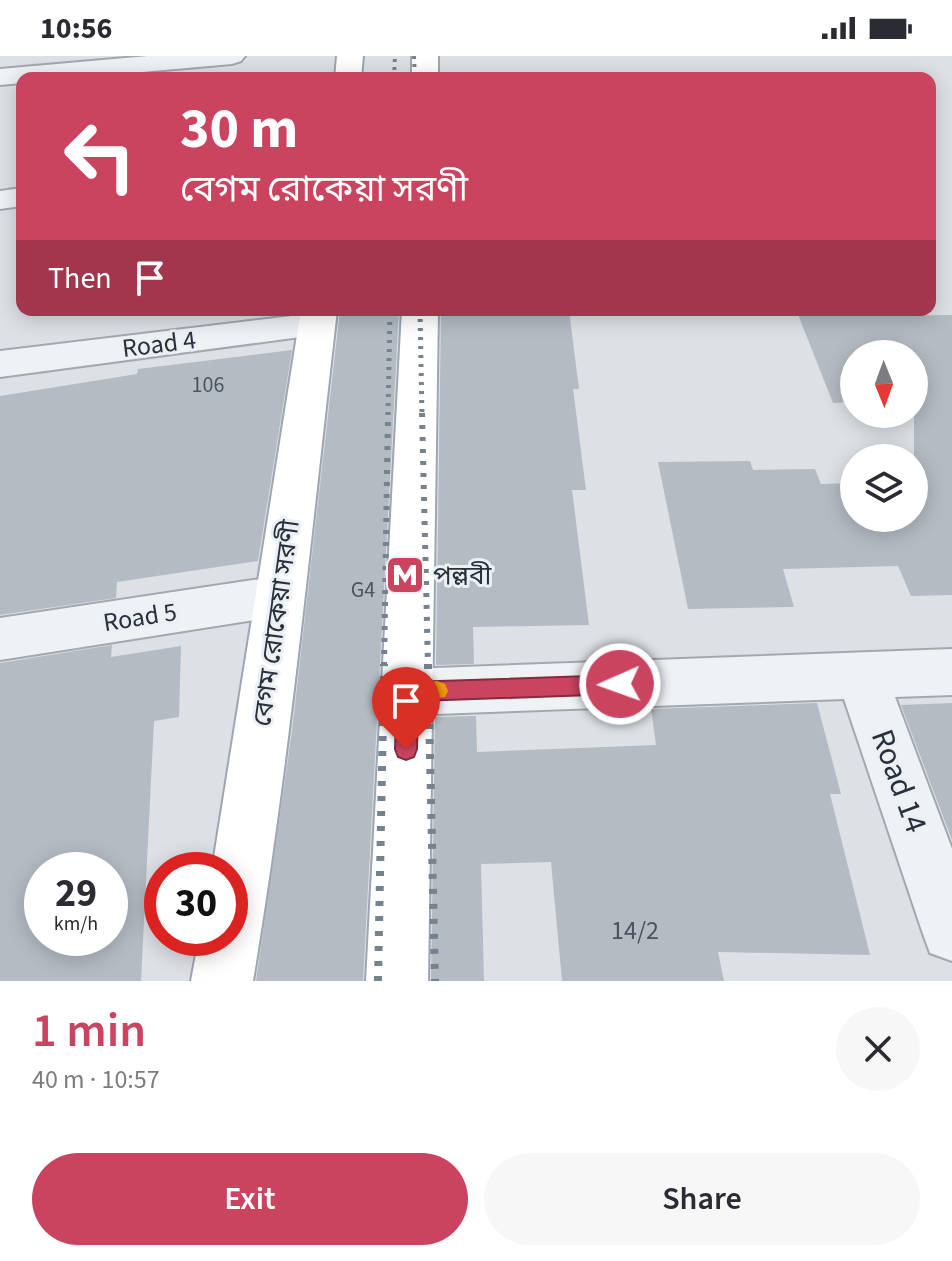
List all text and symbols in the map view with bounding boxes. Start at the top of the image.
text: 10:56 [40,7,112,50]
text: 30 m [180,90,298,169]
icon: left [48,104,152,208]
text: বেগম রোকেয়া সরণী [180,164,468,215]
icon: arrive [128,256,172,300]
text: Then [48,257,112,300]
street label: Road 4 [120,321,198,367]
north arrow [840,340,928,428]
map controls [840,340,928,532]
house number: 106 [192,369,224,401]
button: layers [840,444,928,532]
street label: বেগম রোকেয়া সরণী [243,516,309,729]
metro station icon: পল্লবী [384,554,426,596]
place label: পল্লবী [433,557,492,594]
house number: G4 [351,574,375,606]
street label: Road 5 [101,593,179,641]
position arrow [578,642,662,726]
pin [372,667,440,749]
icon: arrive [384,679,428,723]
street label: Road 14 [859,723,939,839]
speed limit sign: 30 [144,852,248,956]
text: 29 [55,865,97,922]
text: km/h [54,910,98,938]
house number: 14/2 [611,912,659,949]
text: 1 min [32,997,146,1065]
button: close [836,1007,920,1091]
text: 40 m · 10:57 [32,1061,160,1098]
button: Exit [32,1153,468,1245]
button: Share [484,1153,920,1245]

